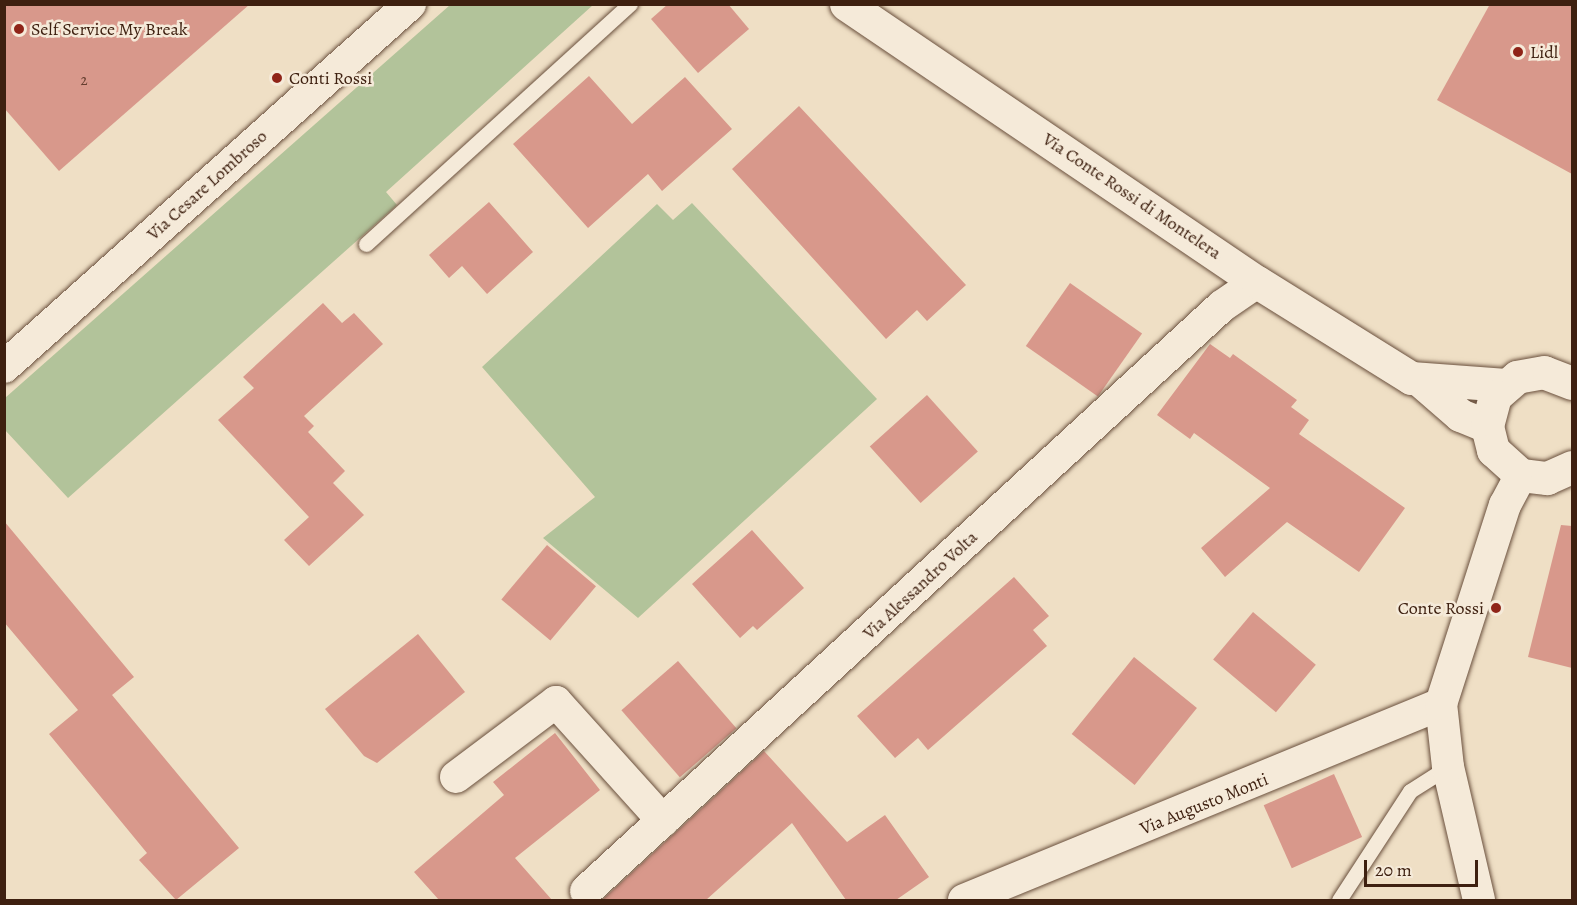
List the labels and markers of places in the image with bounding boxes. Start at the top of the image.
place label: Self Service My Break [31,18,188,40]
marker: Self Service My Break [12,22,26,36]
place label: Lidl [1530,41,1558,63]
marker: Lidl [1511,45,1525,59]
place label: Conti Rossi [289,67,372,89]
marker: Conti Rossi [270,71,284,85]
place label: Conte Rossi [1398,597,1484,619]
marker: Conte Rossi [1489,601,1503,615]

